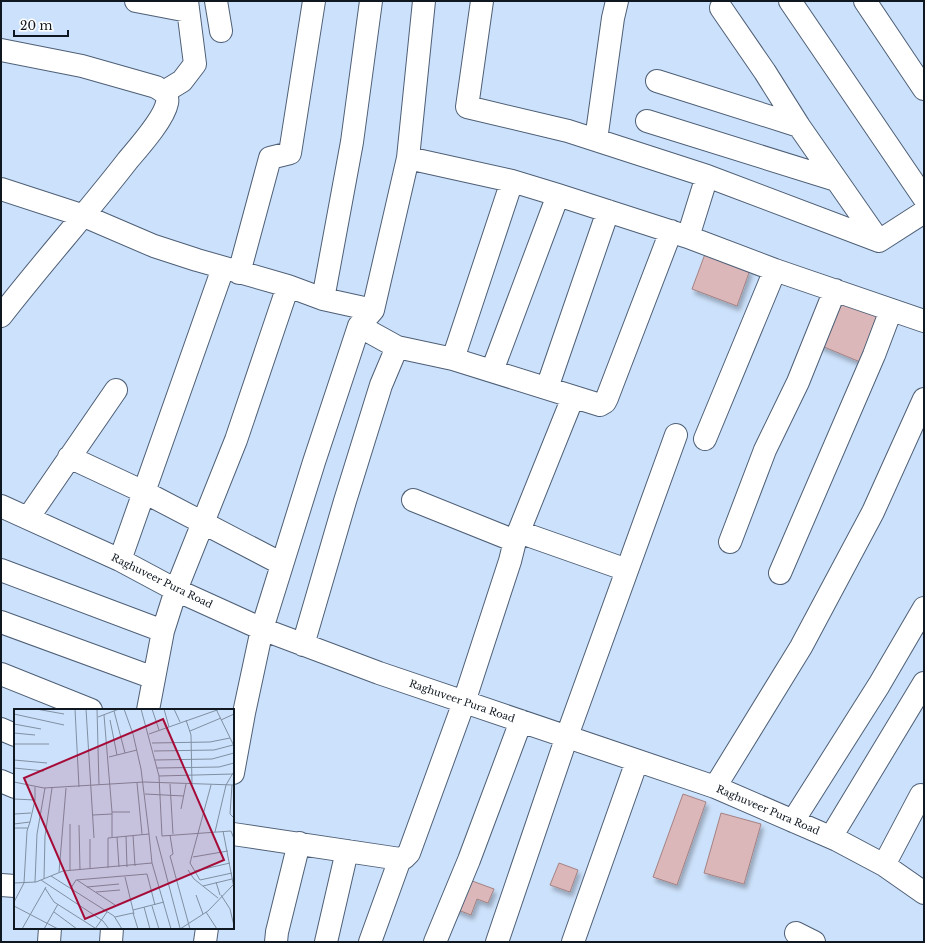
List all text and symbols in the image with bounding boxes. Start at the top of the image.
scale bar [14,12,68,38]
text: 20 m [20,18,52,33]
street label: Raghuveer Pura Road [109,551,215,611]
street label: Raghuveer Pura Road [407,677,517,725]
inset map [14,709,234,929]
street label: Raghuveer Pura Road [714,782,822,838]

